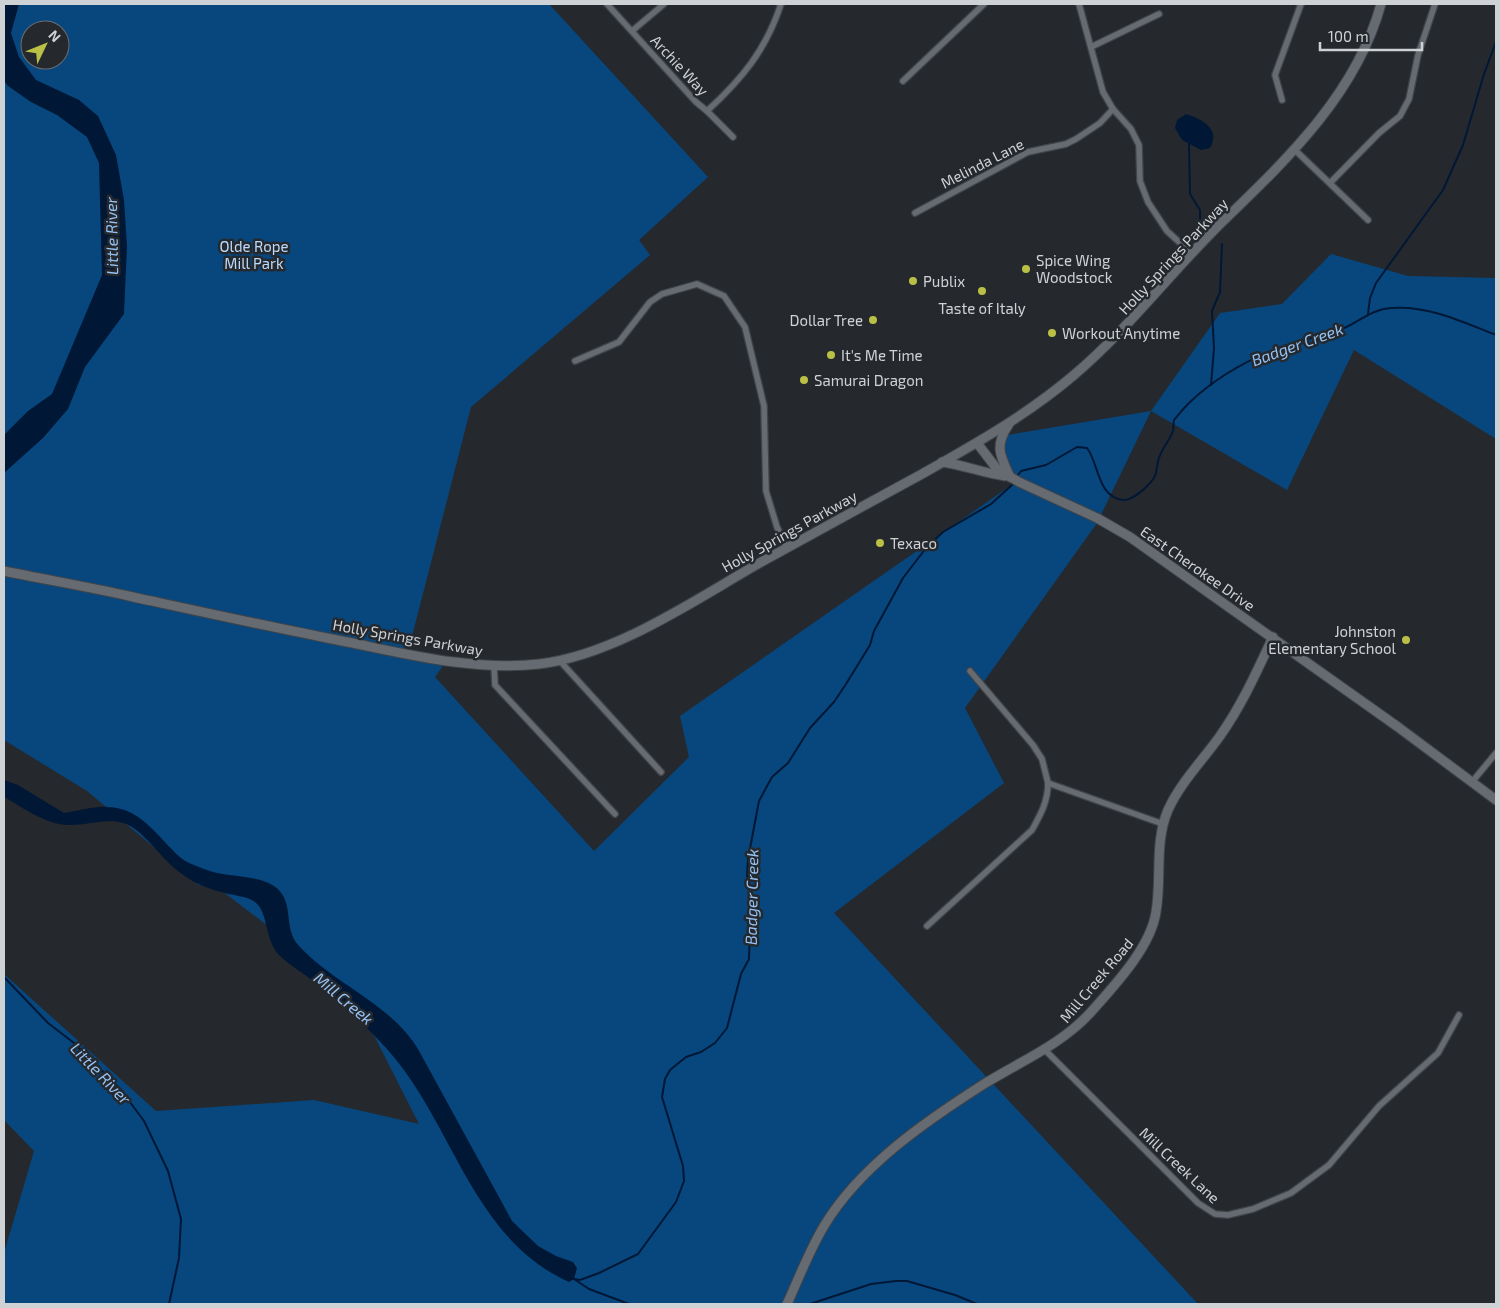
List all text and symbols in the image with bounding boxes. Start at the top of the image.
north arrow [20,20,70,70]
scale bar [1320,20,1422,52]
text: N [45,26,65,45]
text: 100 m [1328,27,1369,45]
street label: Archie Way [647,31,713,99]
street label: Melinda Lane [937,134,1027,192]
street label: Holly Springs Parkway [1115,194,1231,318]
water label: Little River [101,196,121,275]
park label: Olde Rope Mill Park [220,237,288,272]
place label: Spice Wing Woodstock [1036,251,1113,286]
marker: Spice Wing Woodstock [1020,263,1032,275]
place label: Publix [923,272,965,290]
marker: Publix [907,275,919,287]
marker: Taste of Italy [976,285,988,297]
place label: Taste of Italy [938,299,1026,317]
place label: Dollar Tree [789,311,863,329]
marker: Dollar Tree [867,314,879,326]
water label: Badger Creek [1248,319,1346,369]
place label: Workout Anytime [1062,324,1180,342]
marker: Workout Anytime [1046,327,1058,339]
place label: It's Me Time [841,346,923,364]
marker: It's Me Time [825,349,837,361]
place label: Samurai Dragon [814,371,923,389]
marker: Samurai Dragon [798,374,810,386]
street label: Holly Springs Parkway [718,486,860,576]
street label: East Cherokee Drive [1137,522,1259,614]
place label: Texaco [890,534,937,552]
marker: Texaco [874,537,886,549]
street label: Holly Springs Parkway [332,615,485,659]
place label: Johnston Elementary School [1268,622,1397,657]
marker: Johnston Elementary School [1400,634,1412,646]
water label: Badger Creek [741,849,761,945]
street label: Mill Creek Road [1055,934,1137,1026]
water label: Mill Creek [311,968,377,1028]
water label: Little River [67,1038,135,1108]
street label: Mill Creek Lane [1136,1123,1224,1207]

